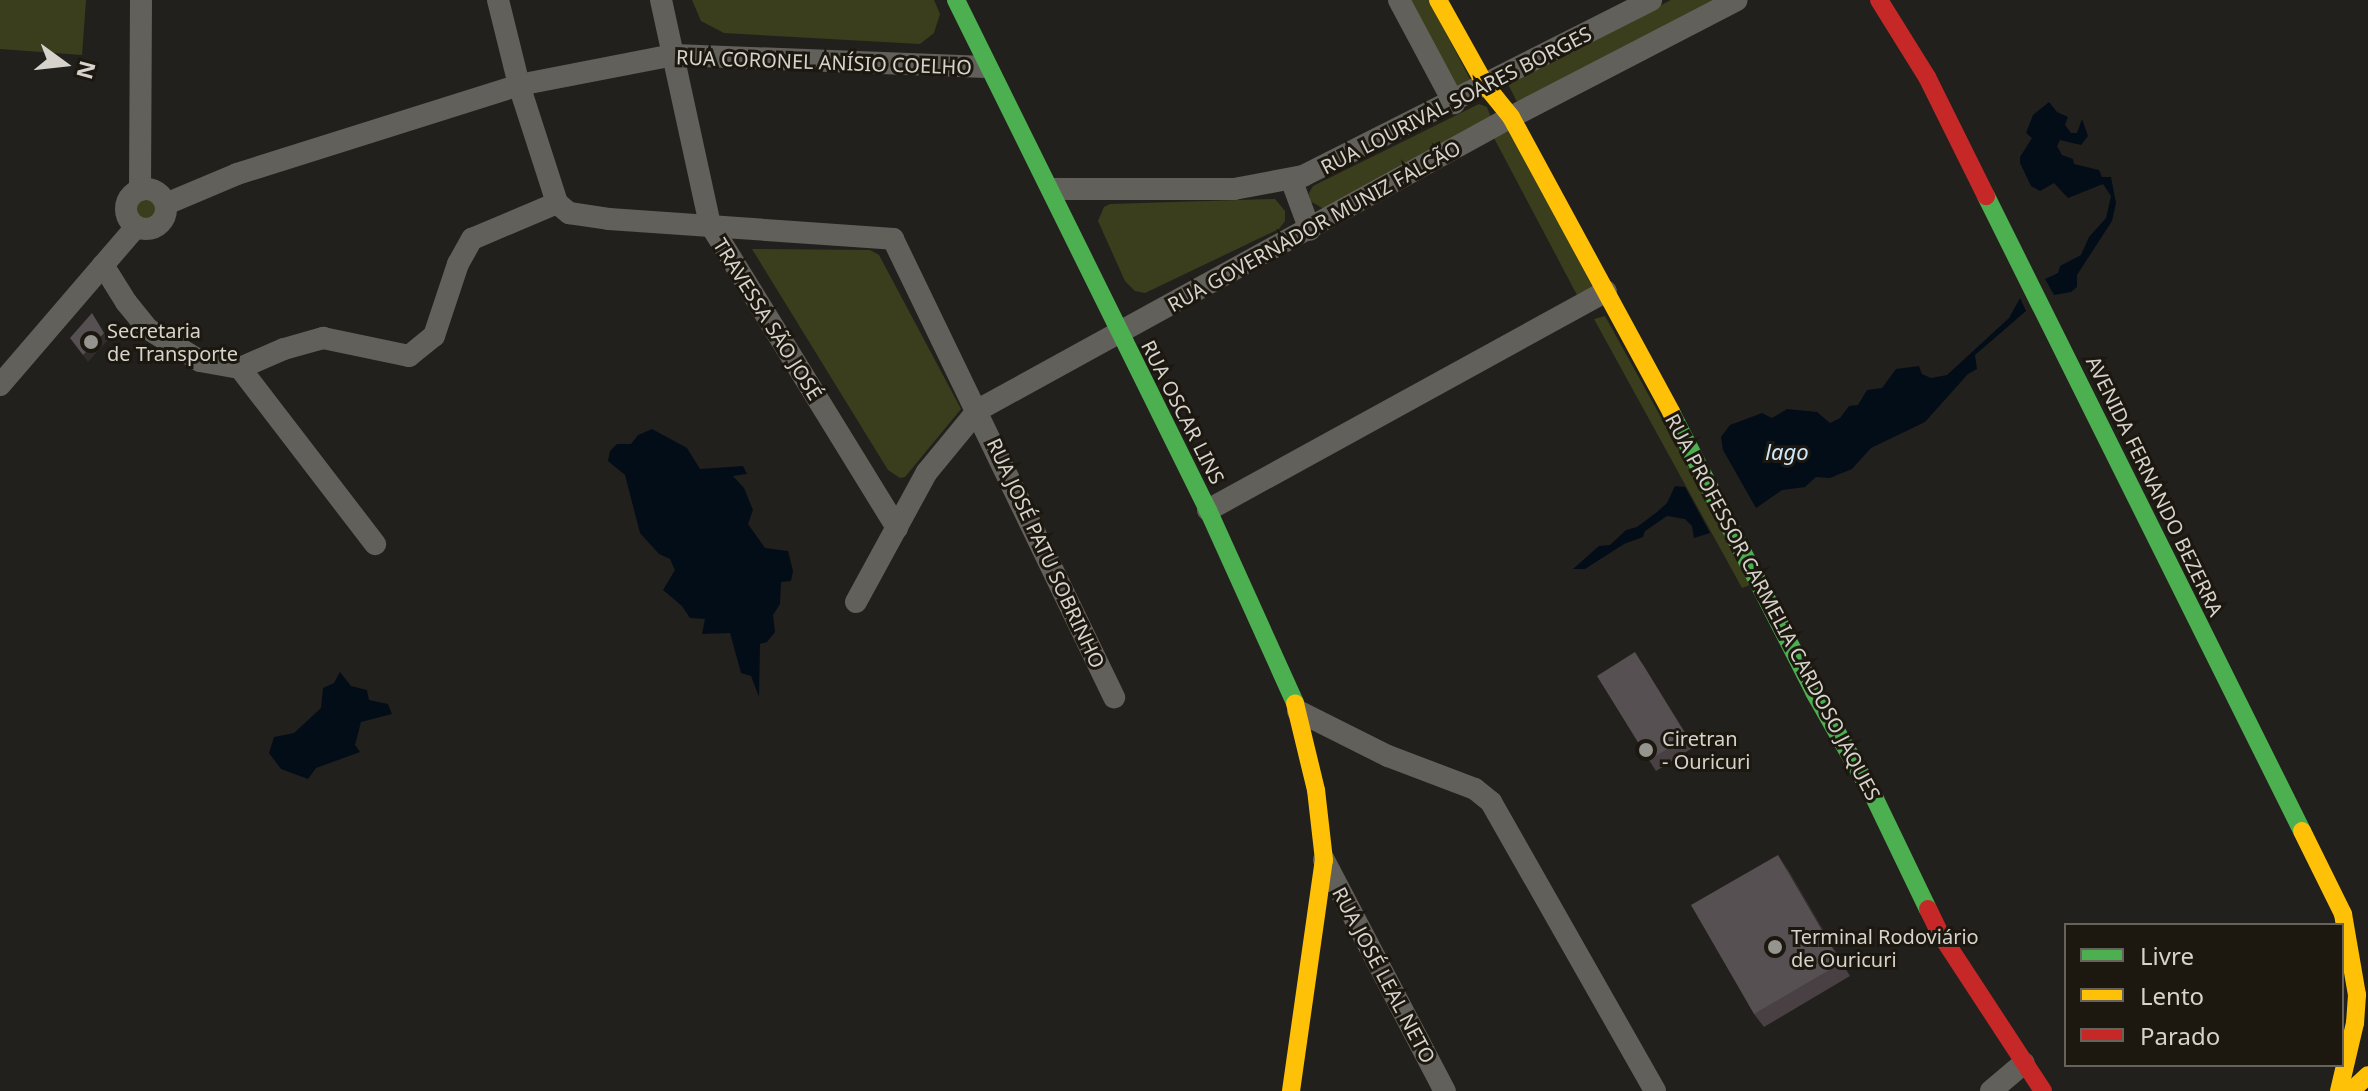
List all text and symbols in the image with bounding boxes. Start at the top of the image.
street label: RUA LOURIVAL SOARES BORGES [1317,21,1595,179]
north arrow [24,24,104,104]
street label: RUA CORONEL ANÍSIO COELHO [676,45,972,79]
text: N [70,58,104,83]
street label: RUA GOVERNADOR MUNIZ FALCÃO [1163,135,1465,317]
street label: TRAVESSA SÃO JOSÉ [709,234,827,404]
place label: Secretaria de Transporte [107,318,238,365]
marker: Secretaria de Transporte [82,333,100,351]
street label: RUA OSCAR LINS [1136,336,1230,488]
street label: AVENIDA FERNANDO BEZERRA [2081,352,2229,620]
street label: RUA PROFESSOR CARMELIA CARDOSO JAQUES [1660,410,1886,804]
street label: RUA JOSÉ PATU SOBRINHO [982,434,1110,672]
water label: lago [1765,439,1809,465]
place label: Ciretran - Ouricuri [1662,726,1750,773]
marker: Ciretran - Ouricuri [1637,741,1655,759]
street label: RUA JOSÉ LEAL NETO [1327,883,1441,1067]
legend [2064,923,2344,1067]
place label: Terminal Rodoviário de Ouricuri [1791,924,1979,971]
marker: Terminal Rodoviário de Ouricuri [1766,938,1784,956]
text: Livre [2140,939,2194,972]
text: Lento [2140,979,2204,1012]
text: Parado [2140,1019,2220,1052]

